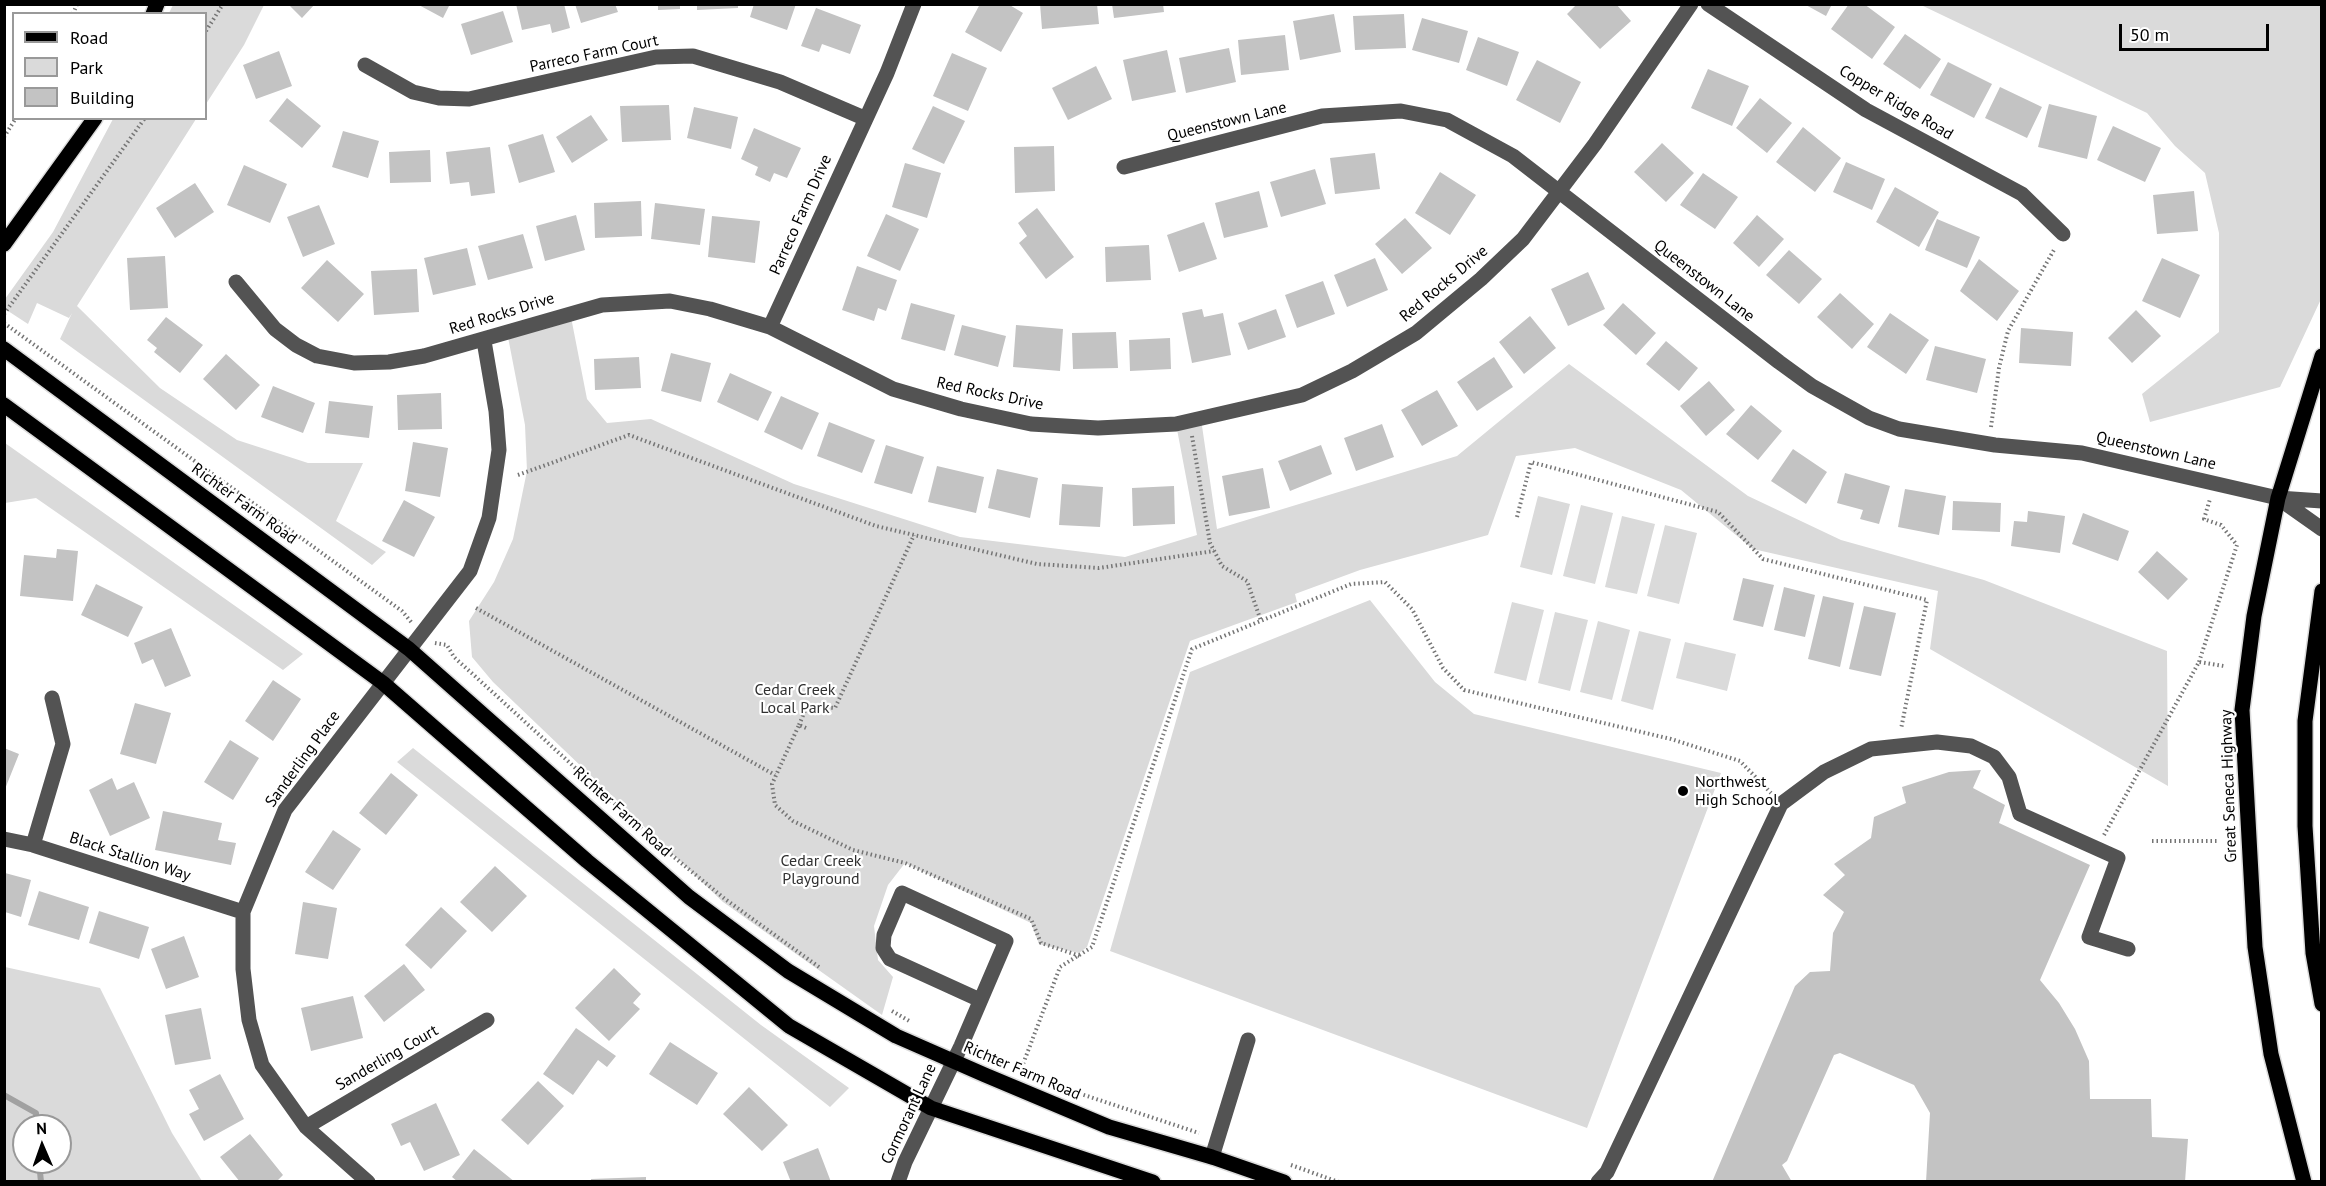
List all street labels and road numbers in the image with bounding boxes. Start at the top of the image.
street label: Parreco Farm Court [528,31,660,77]
street label: Copper Ridge Road [1836,61,1956,145]
street label: Queenstown Lane [1165,98,1289,146]
street label: Parreco Farm Drive [766,152,836,278]
street label: Queenstown Lane [1650,236,1758,326]
street label: Red Rocks Drive [1396,242,1492,326]
street label: Red Rocks Drive [447,289,557,339]
street label: Red Rocks Drive [935,373,1045,415]
street label: Queenstown Lane [2094,428,2218,474]
street label: Richter Farm Road [188,459,300,549]
street label: Sanderling Place [262,707,344,811]
street label: Great Seneca Highway [2217,709,2241,863]
street label: Richter Farm Road [569,763,675,861]
street label: Black Stallion Way [67,828,193,886]
street label: Sanderling Court [332,1021,442,1095]
street label: Richter Farm Road [960,1038,1084,1104]
street label: Cormorant Lane [877,1061,941,1167]

